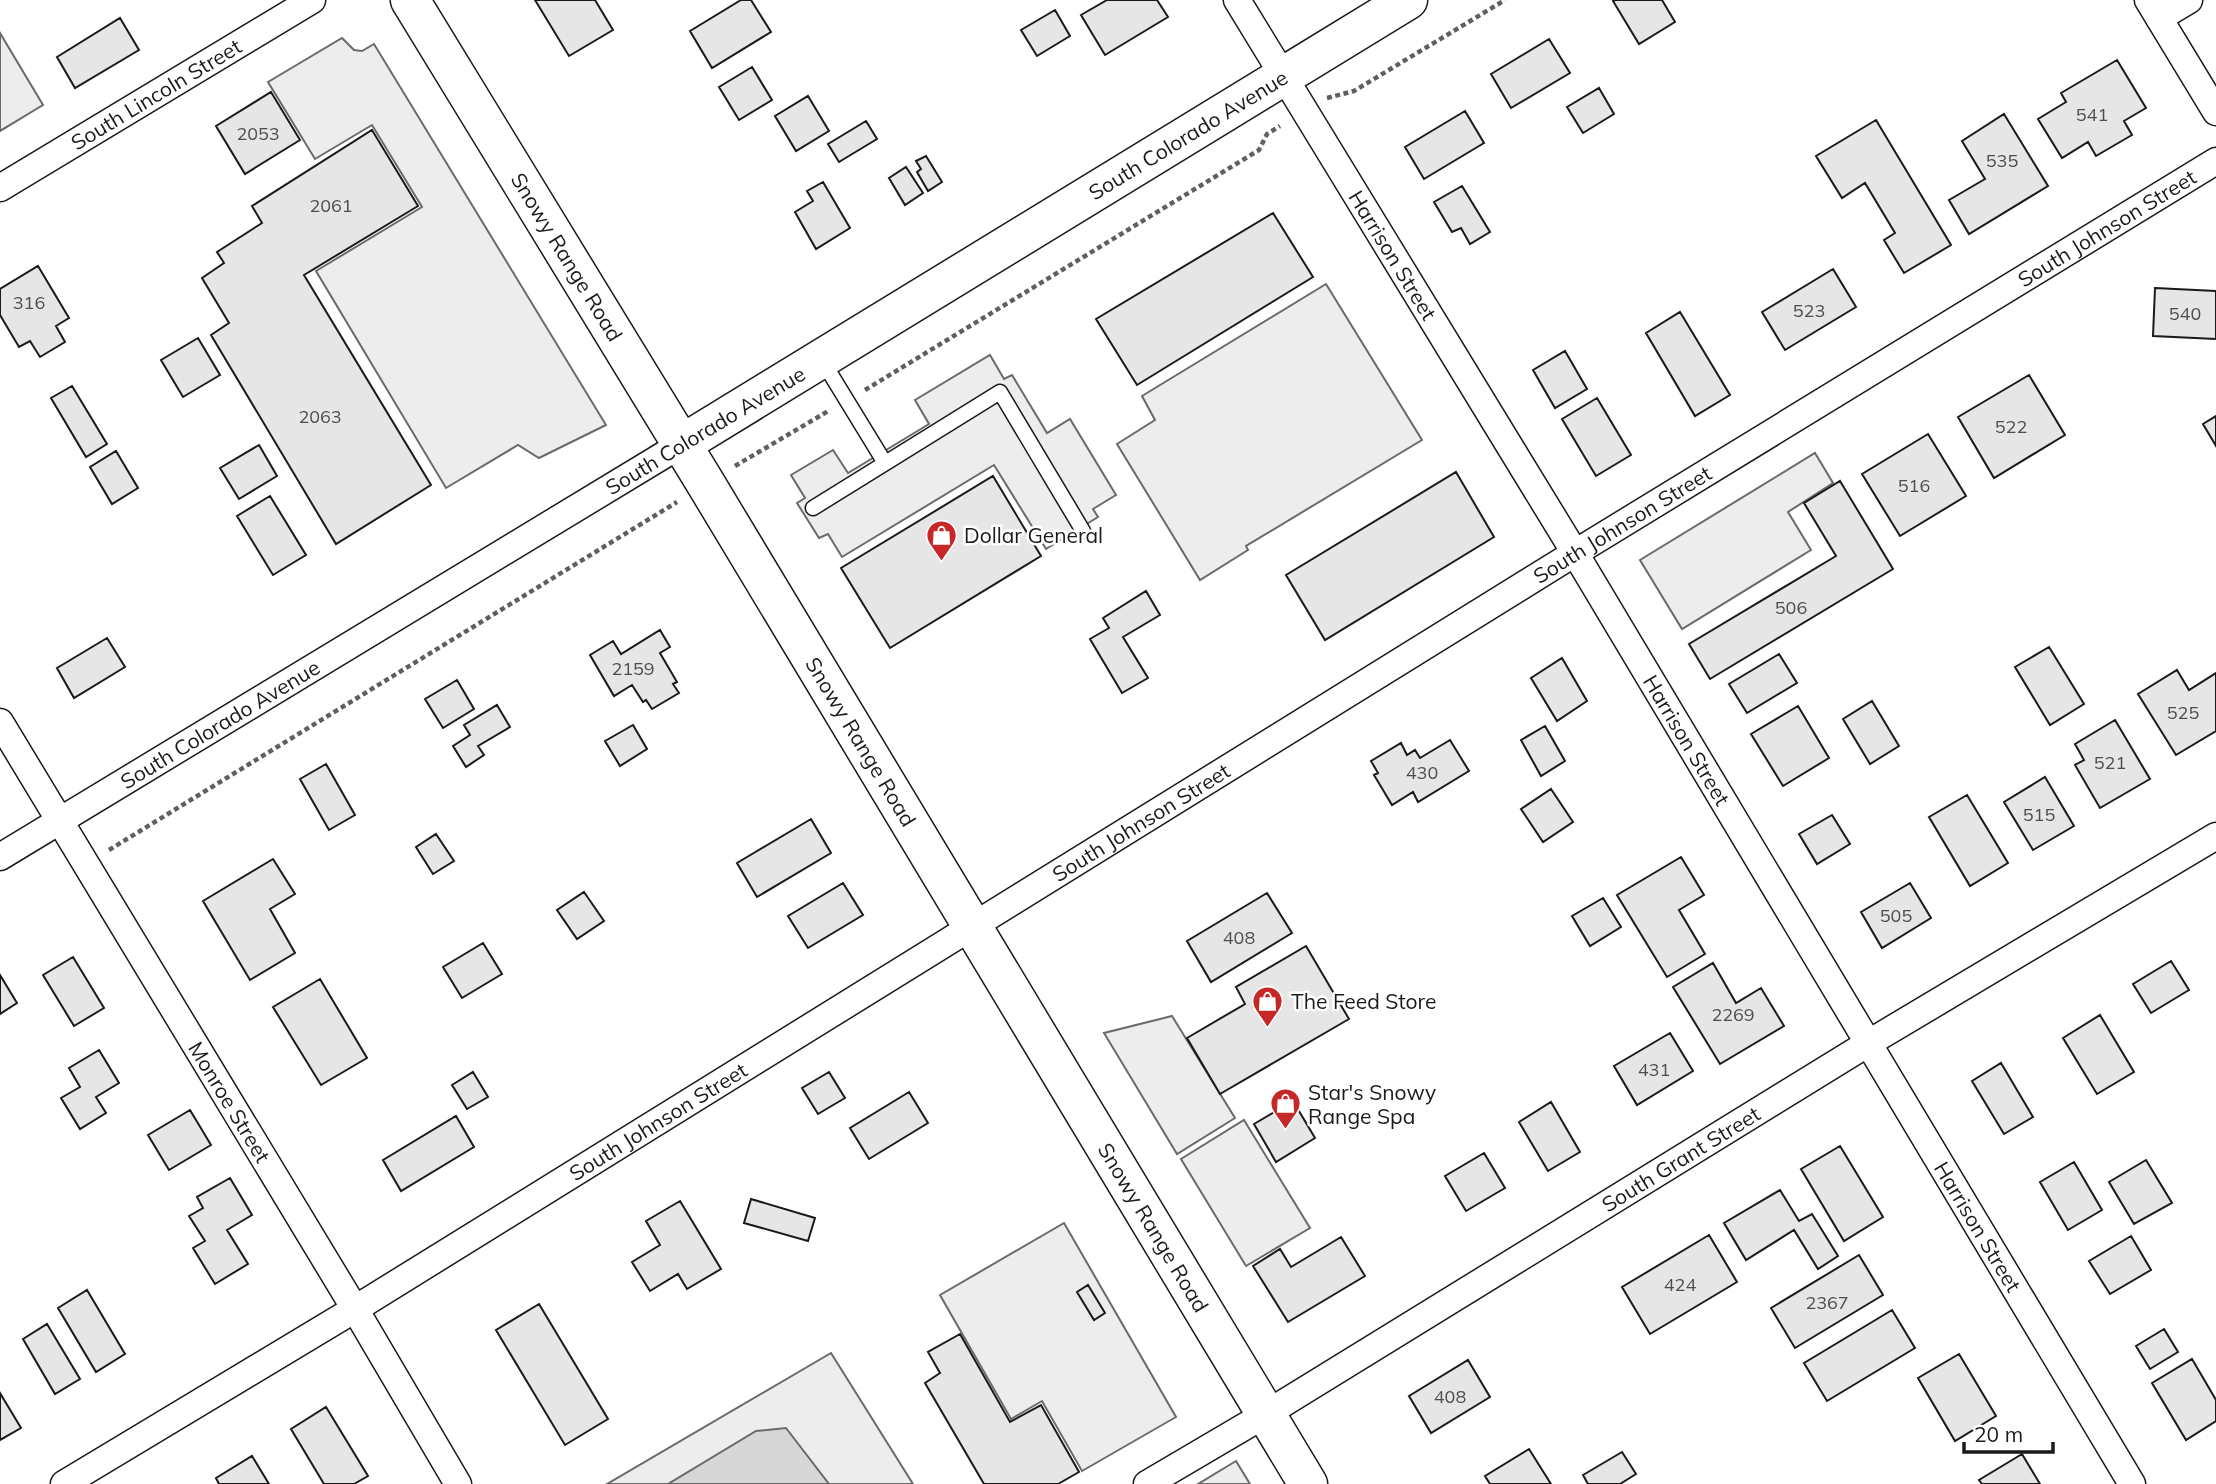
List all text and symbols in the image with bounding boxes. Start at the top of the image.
street label: South Lincoln Street [66,33,246,155]
street label: South Colorado Avenue [1084,64,1292,205]
house number: 541 [2076,103,2108,126]
house number: 2053 [236,122,280,145]
house number: 535 [1986,149,2018,172]
street label: South Johnson Street [2013,163,2201,292]
street label: Snowy Range Road [506,168,628,346]
street label: Harrison Street [1343,186,1442,325]
house number: 2061 [309,194,353,217]
house number: 316 [13,291,45,314]
house number: 523 [1793,299,1825,322]
house number: 540 [2169,302,2201,325]
street label: South Colorado Avenue [600,360,810,500]
house number: 2063 [298,405,342,428]
house number: 522 [1995,415,2027,438]
street label: South Johnson Street [1528,460,1716,589]
house number: 516 [1898,474,1930,497]
shop icon: Dollar General [924,518,958,562]
place label: Dollar General [964,522,1103,548]
house number: 506 [1775,596,1807,619]
street label: Snowy Range Road [800,652,922,831]
street label: South Colorado Avenue [115,654,324,794]
house number: 2159 [611,657,655,680]
street label: Harrison Street [1638,670,1736,810]
house number: 525 [2167,701,2199,724]
house number: 521 [2094,751,2126,774]
street label: South Johnson Street [1047,757,1234,887]
house number: 430 [1406,761,1438,784]
house number: 515 [2023,803,2055,826]
house number: 505 [1880,904,1912,927]
house number: 408 [1223,926,1255,949]
shop icon: The Feed Store [1251,984,1285,1028]
place label: The Feed Store [1291,988,1436,1014]
house number: 2269 [1711,1003,1755,1026]
street label: Monroe Street [183,1037,276,1167]
street label: South Johnson Street [564,1056,752,1186]
house number: 431 [1638,1058,1670,1081]
place label: Star's Snowy Range Spa [1308,1079,1436,1129]
shop icon: Star's Snowy Range Spa [1268,1087,1302,1131]
street label: South Grant Street [1597,1100,1765,1217]
street label: Snowy Range Road [1093,1138,1214,1317]
street label: Harrison Street [1929,1157,2027,1296]
house number: 424 [1664,1273,1696,1296]
house number: 2367 [1805,1291,1849,1314]
house number: 408 [1434,1385,1466,1408]
scale bar [1964,1410,2053,1454]
text: 20 m [1974,1421,2023,1447]

